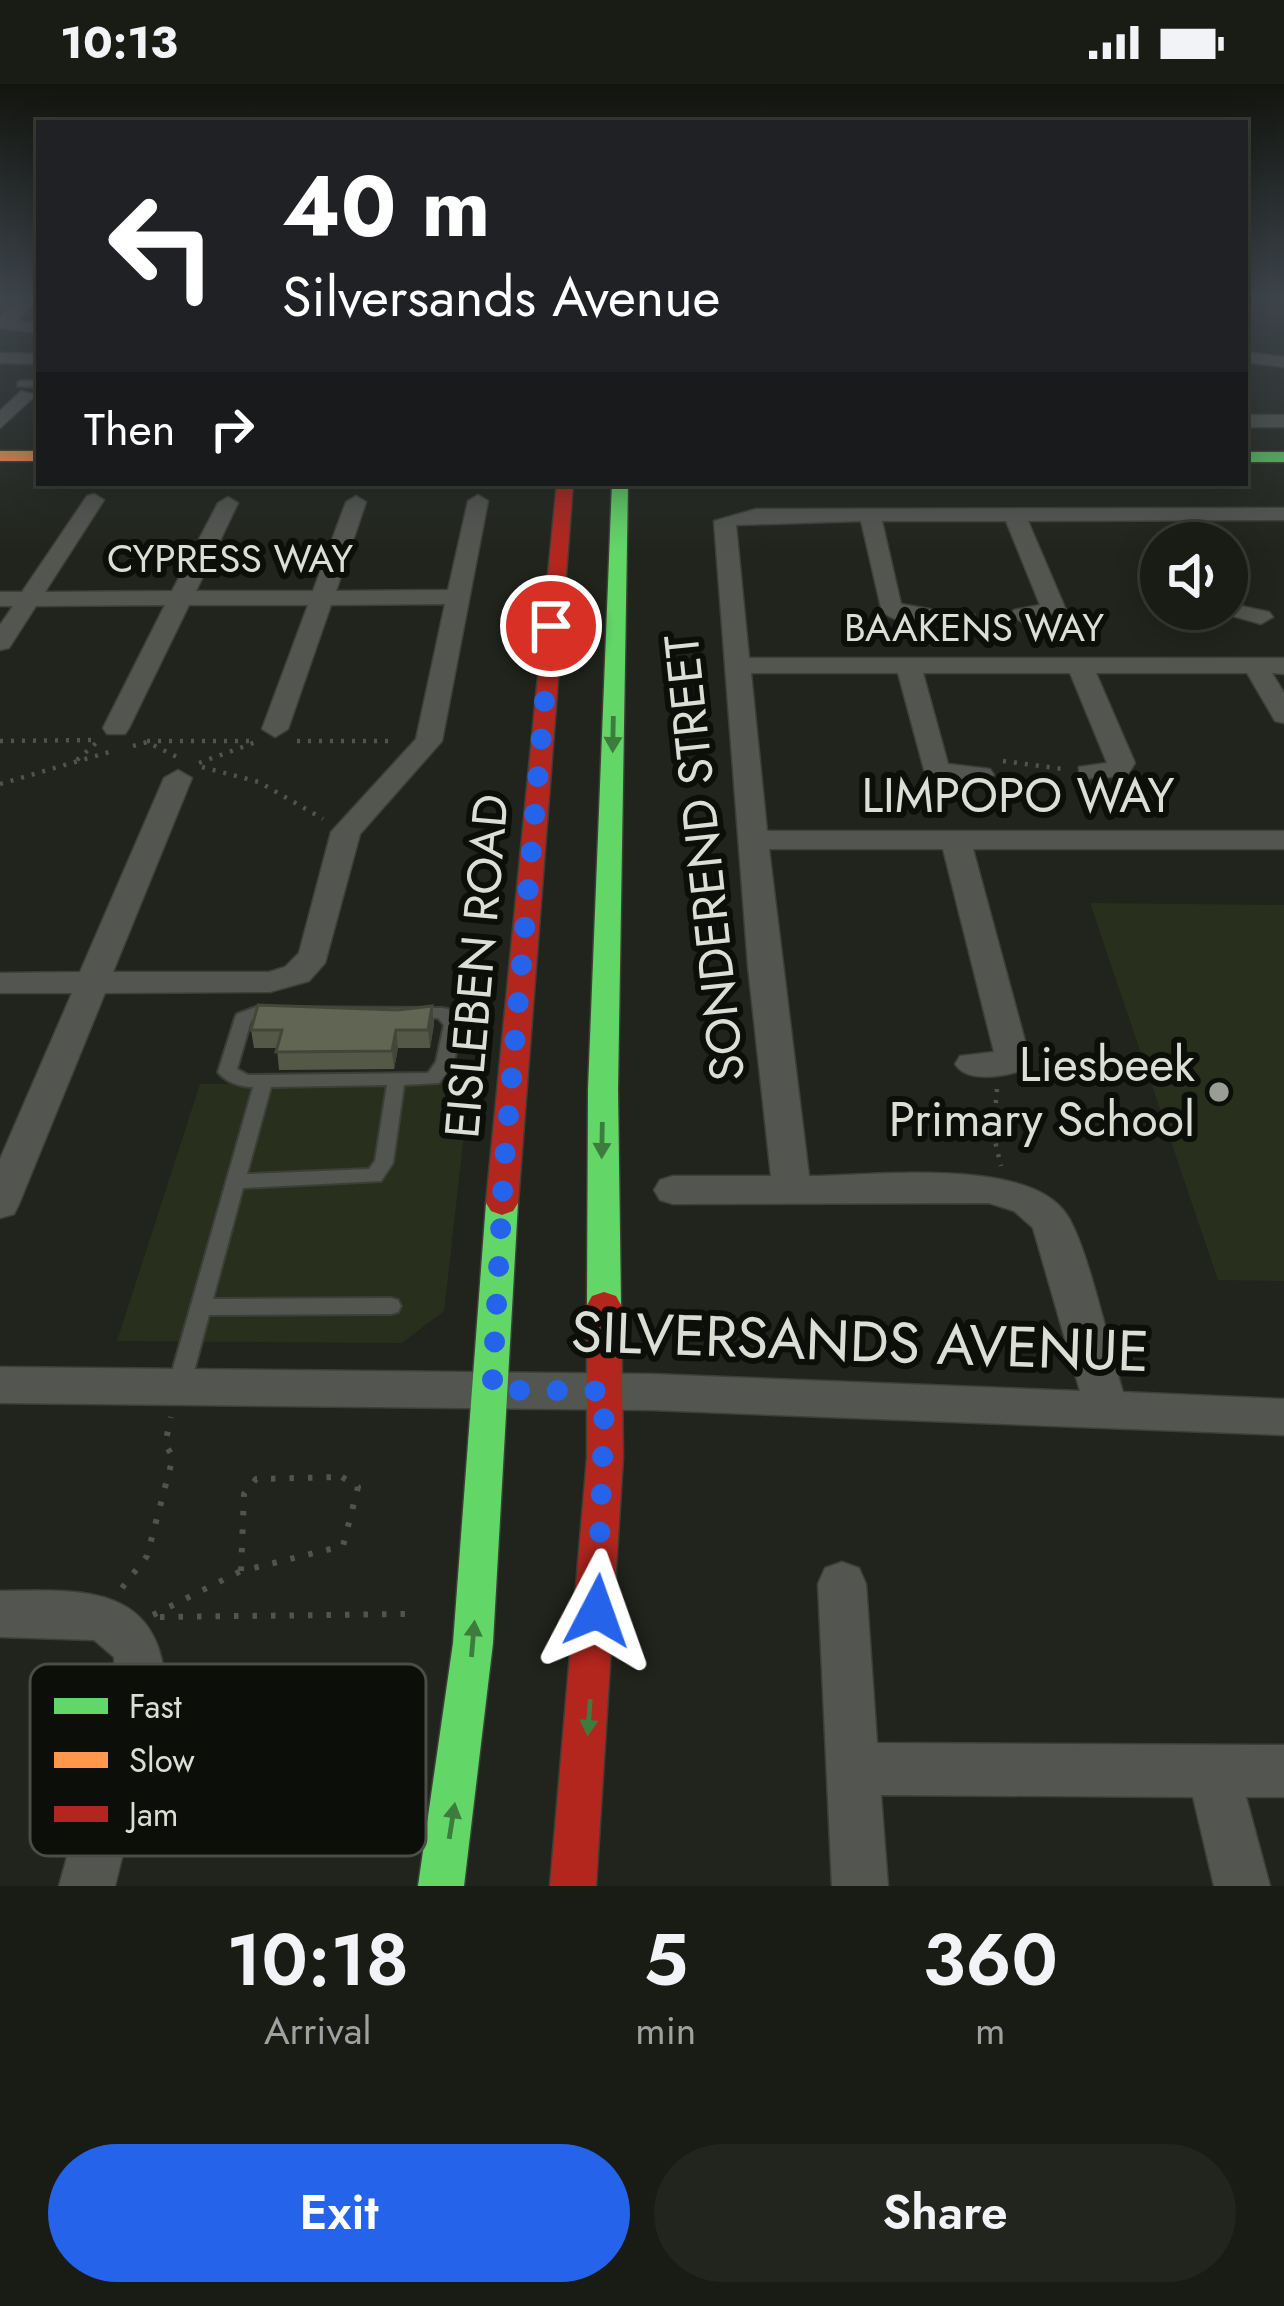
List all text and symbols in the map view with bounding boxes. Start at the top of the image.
text: 10:13 [60,10,178,75]
text: 40 m [282,146,490,268]
icon: left [84,168,240,324]
text: Silversands Avenue [282,258,720,336]
icon: right [199,396,265,462]
text: Then [84,397,175,462]
map controls [1140,522,1248,630]
button: sound [1140,522,1248,630]
street label: CYPRESS WAY [107,530,353,587]
pin [500,575,602,677]
icon: arrive [518,593,584,659]
street label: BAAKENS WAY [844,599,1104,656]
street label: SONDEREND STREET [647,631,762,1085]
one-way arrow [603,716,622,754]
street label: LIMPOPO WAY [861,761,1175,830]
street label: EISLEBEN ROAD [427,791,526,1141]
place label: Liesbeek Primary School [889,1030,1196,1154]
marker: Liesbeek Primary School [1206,1079,1232,1105]
one-way arrow [593,1122,612,1160]
street label: SILVERSANDS AVENUE [570,1290,1150,1392]
position arrow [534,1548,660,1674]
one-way arrow [464,1620,483,1657]
legend [30,1664,426,1856]
text: Fast [129,1683,182,1730]
one-way arrow [580,1699,599,1736]
text: Slow [129,1737,195,1784]
text: Jam [125,1791,179,1838]
one-way arrow [443,1801,461,1839]
text: 10:18 [226,1908,409,2012]
text: 5 [643,1908,688,2012]
text: 360 [922,1908,1058,2012]
text: Arrival [264,2002,371,2059]
text: min [635,2002,696,2059]
text: m [975,2002,1005,2059]
button: Exit [48,2144,630,2282]
button: Share [654,2144,1236,2282]

